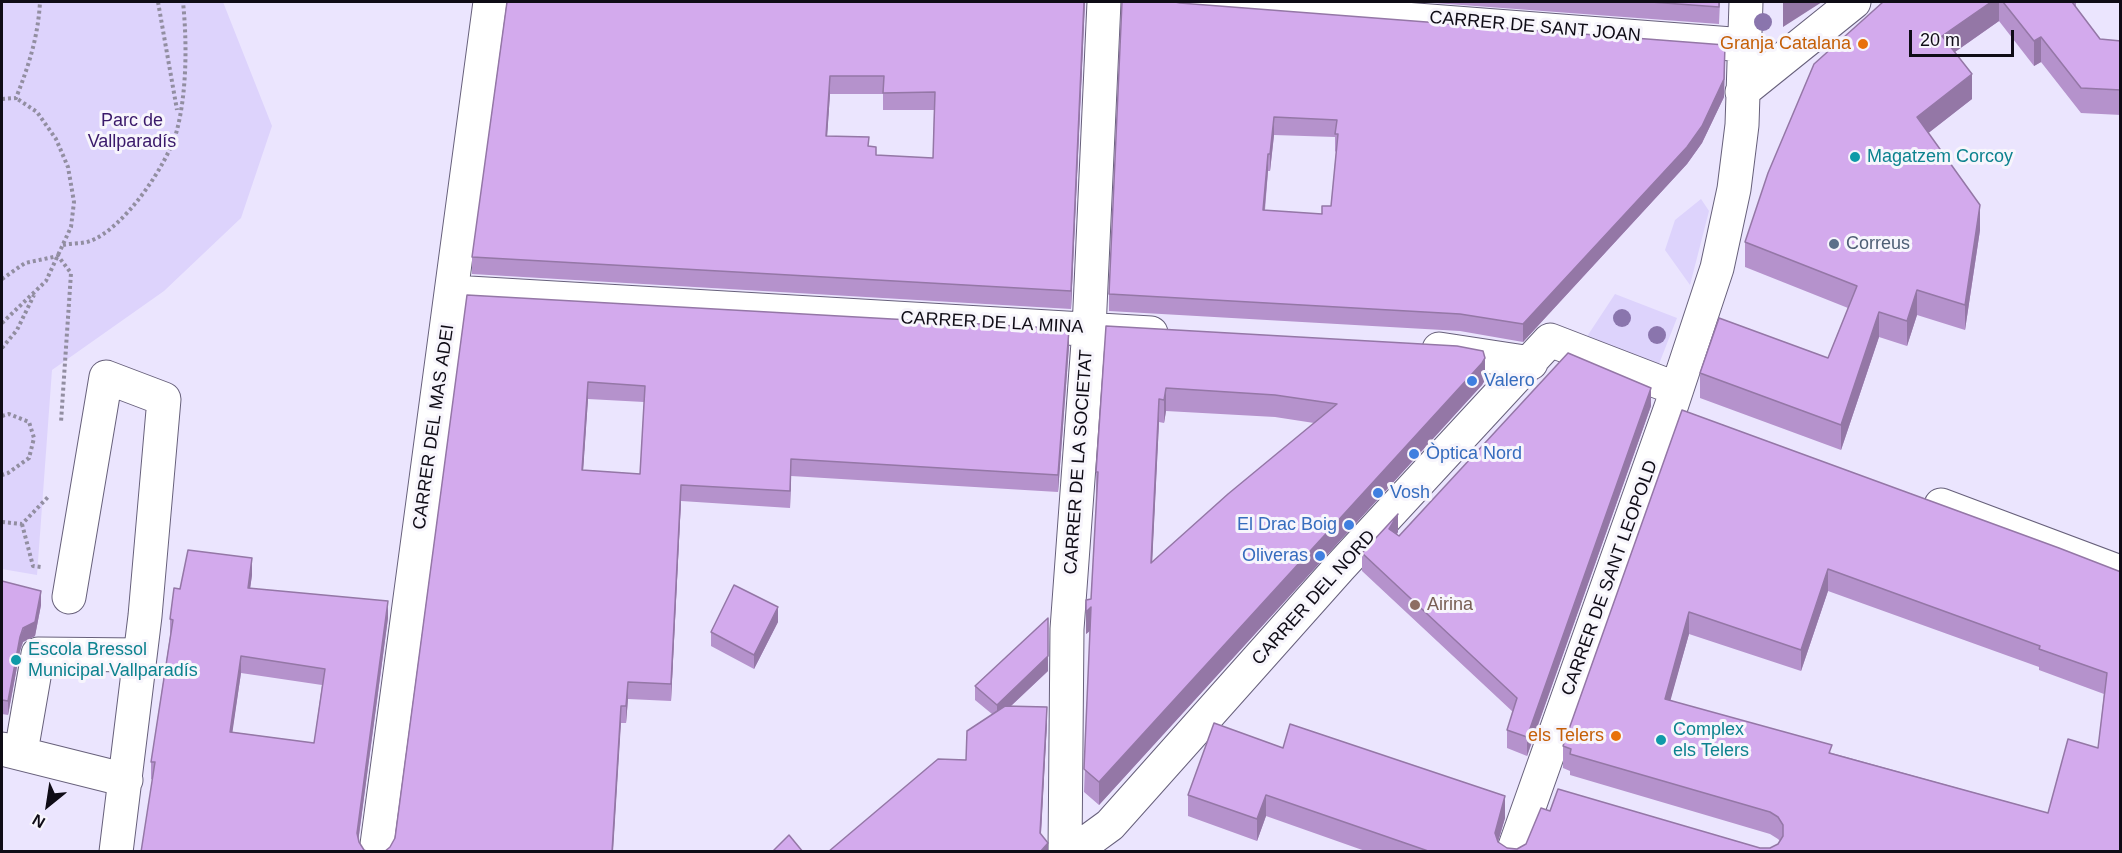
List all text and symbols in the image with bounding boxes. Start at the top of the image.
street label: CARRER DE SANT JOAN [1428,7,1642,47]
scale bar [1912,18,2017,56]
text: 20 m [1920,30,1960,50]
place label: Granja Catalana [1720,33,1851,55]
marker: Granja Catalana [1856,37,1870,51]
park label: Parc de Vallparadís [88,110,176,152]
place label: Magatzem Corcoy [1867,146,2013,168]
marker: Magatzem Corcoy [1848,150,1862,164]
place label: Correus [1846,233,1910,255]
marker: Correus [1827,237,1841,251]
street label: CARRER DE LA MINA [900,307,1084,339]
street label: CARRER DEL MAS ADEI [409,323,459,531]
street label: CARRER DE LA SOCIETAT [1060,349,1098,575]
place label: Valero [1484,370,1535,392]
marker: Valero [1465,374,1479,388]
place label: Òptica Nord [1426,443,1522,465]
marker: Òptica Nord [1407,447,1421,461]
street label: CARRER DE SANT LEOPOLD [1557,457,1663,699]
place label: Vosh [1390,482,1430,504]
marker: Vosh [1371,486,1385,500]
place label: El Drac Boig [1237,514,1337,536]
marker: El Drac Boig [1342,518,1356,532]
street label: CARRER DEL NORD [1248,526,1380,670]
place label: Oliveras [1242,545,1308,567]
marker: Oliveras [1313,549,1327,563]
place label: Airina [1427,594,1473,616]
marker: Airina [1408,598,1422,612]
place label: Escola Bressol Municipal Vallparadís [28,639,198,682]
marker: Escola Bressol Municipal Vallparadís [9,653,23,667]
place label: Complex els Telers [1673,719,1749,762]
place label: els Telers [1528,725,1604,747]
marker: els Telers [1609,729,1623,743]
marker: Complex els Telers [1654,733,1668,747]
north arrow [18,775,78,835]
text: N [29,811,48,831]

